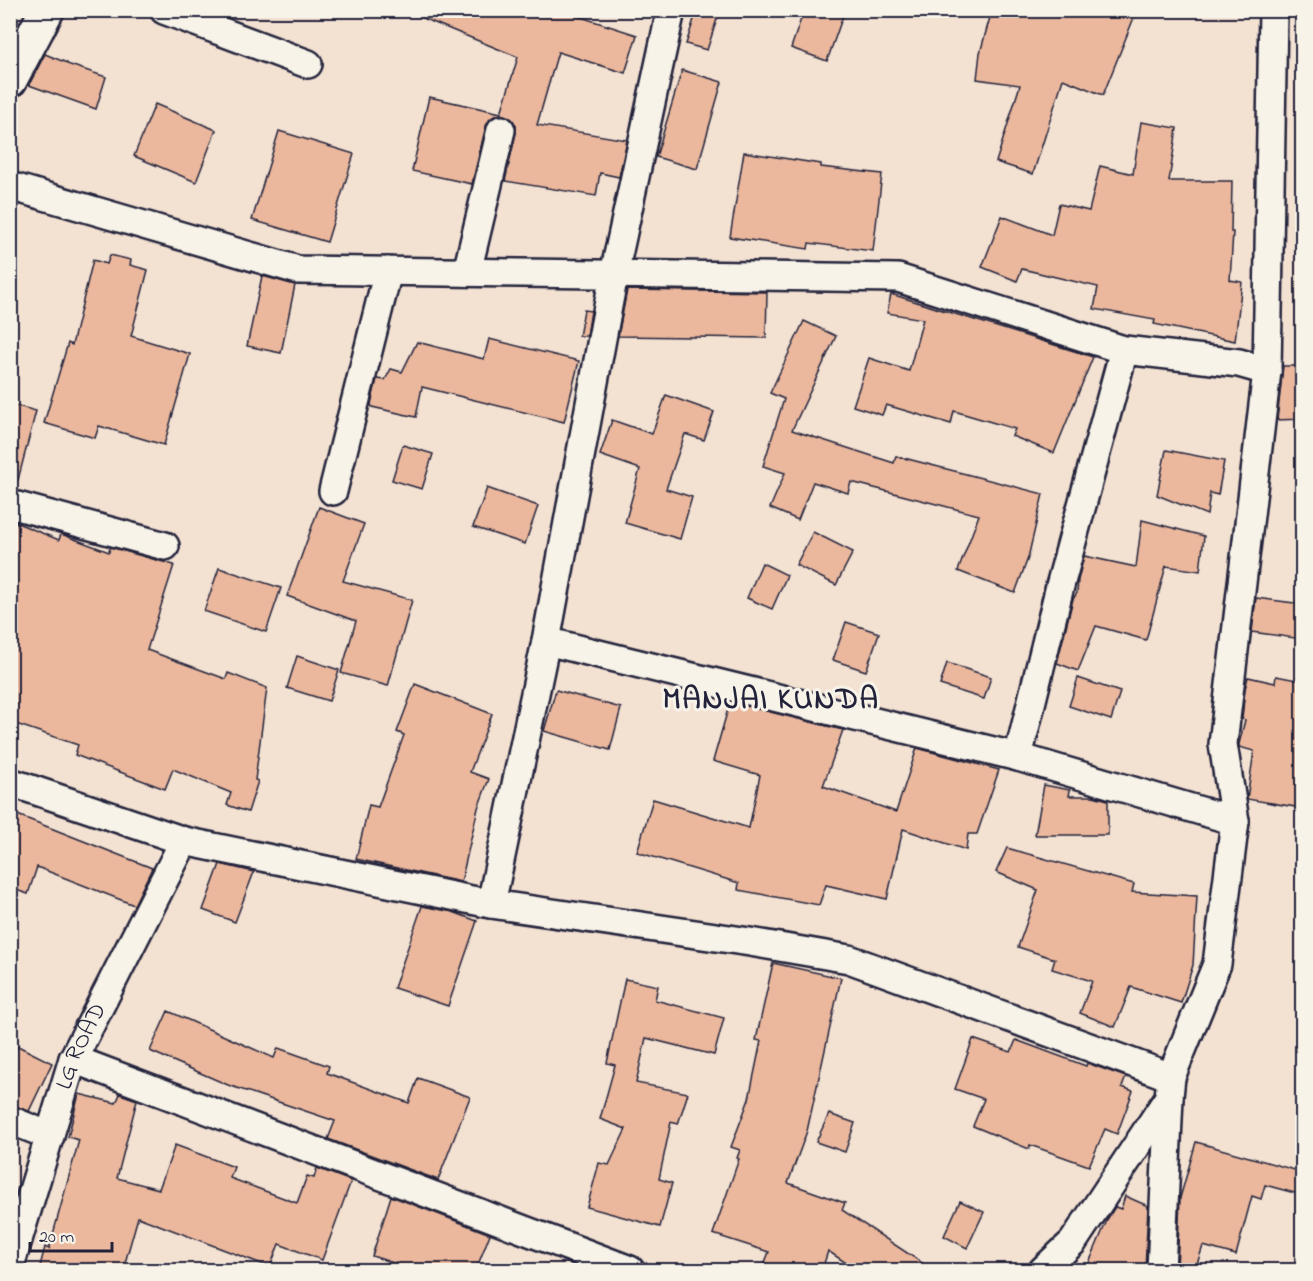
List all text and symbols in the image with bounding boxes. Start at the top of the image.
district label: MANJAI KUNDA [663,679,879,723]
street label: LG ROAD [47,997,116,1094]
scale bar [30,1215,112,1253]
text: 20 m [39,1225,74,1251]

